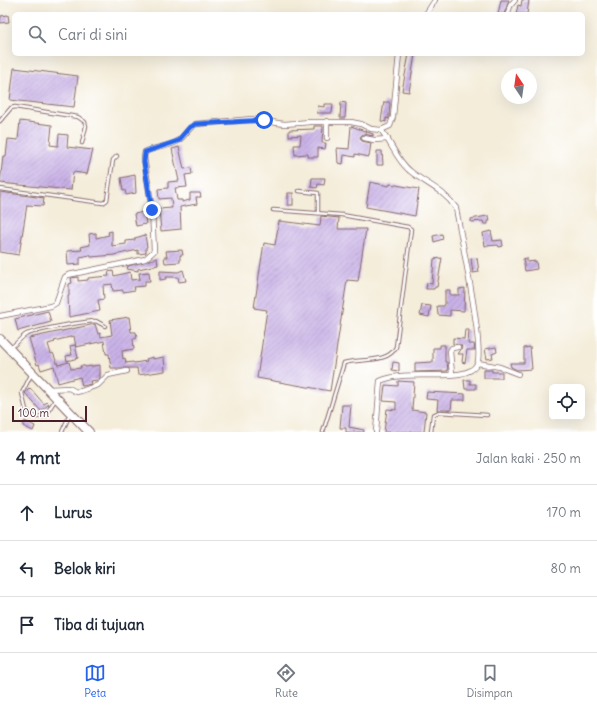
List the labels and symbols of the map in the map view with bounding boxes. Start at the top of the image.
north arrow [501,68,537,104]
route start [255,111,273,129]
route end [143,201,161,219]
scale bar [12,404,87,423]

